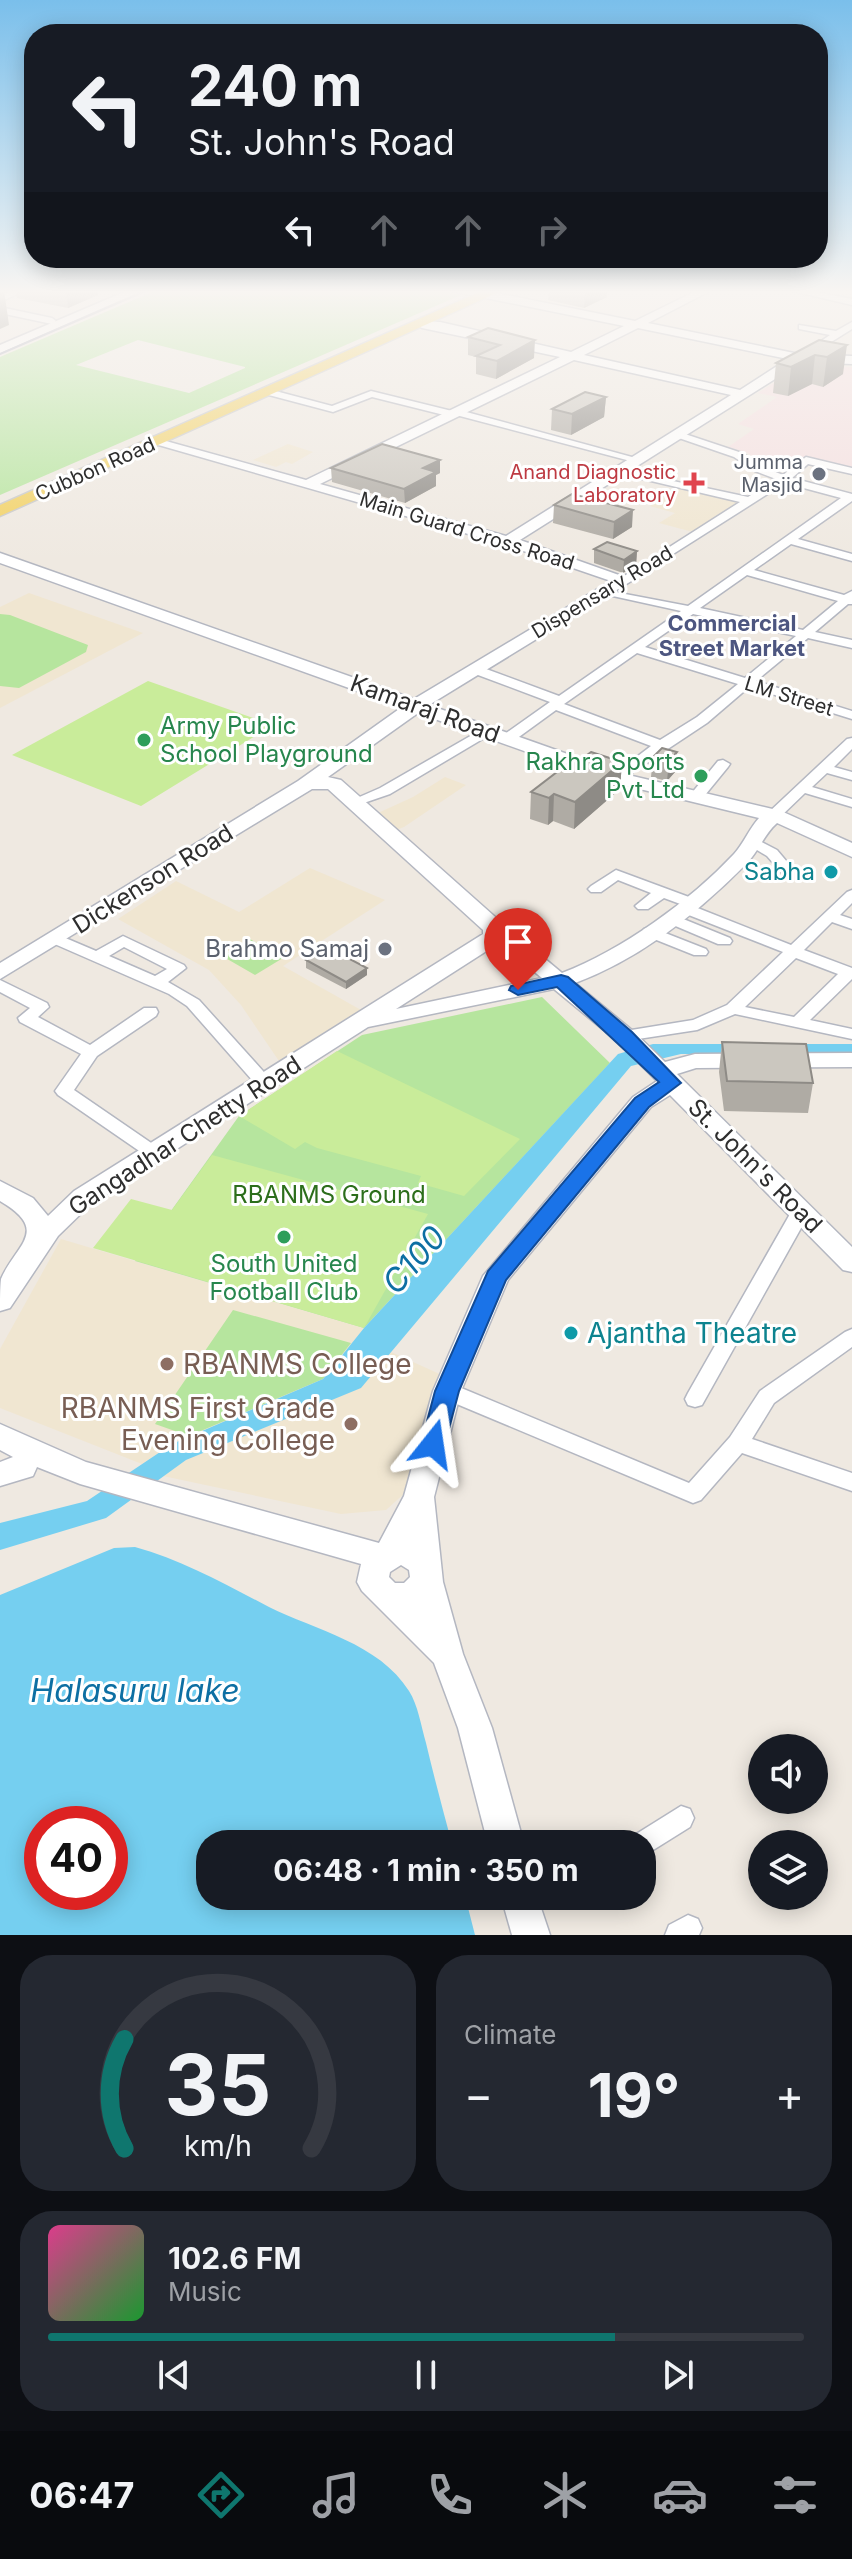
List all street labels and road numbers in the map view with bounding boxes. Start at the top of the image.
street label: Cubbon Road [31,432,159,506]
street label: Main Guard Cross Road [357,487,577,575]
street label: Dispensary Road [527,540,677,644]
street label: Kamaraj Road [346,668,504,749]
street label: LM Street [742,671,837,721]
street label: Dickenson Road [67,818,238,940]
street label: Gangadhar Chetty Road [63,1050,306,1222]
street label: St. John's Road [682,1092,829,1239]

